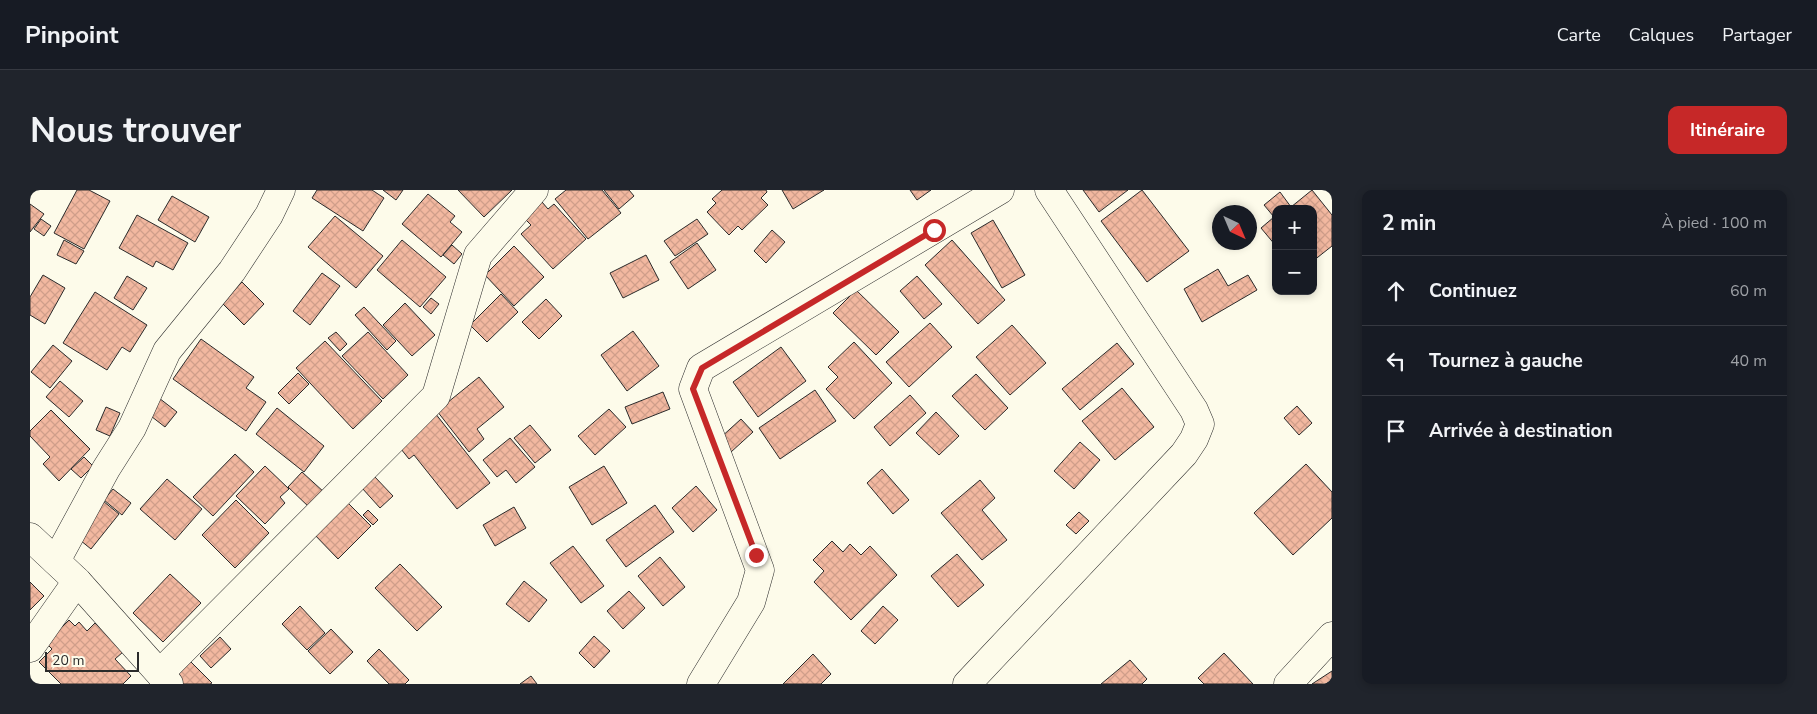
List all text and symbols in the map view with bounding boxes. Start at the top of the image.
text: Pinpoint [25,19,118,51]
text: Carte [1557,23,1601,47]
text: Calques [1629,23,1694,47]
text: Partager [1722,23,1792,47]
button: Itinéraire [1668,106,1787,154]
text: Nous trouver [30,107,241,154]
north arrow [1212,205,1257,250]
map controls [1272,205,1317,295]
button: + [1272,205,1317,250]
text: 2 min [1382,209,1436,237]
text: À pied · 100 m [1662,212,1767,234]
route start [923,219,946,242]
button: − [1272,250,1317,295]
icon: ahead [1382,277,1410,305]
text: Continuez [1429,278,1517,304]
text: 60 m [1730,280,1767,302]
icon: left [1382,347,1410,375]
text: Tournez à gauche [1429,348,1583,374]
text: 40 m [1730,350,1767,372]
icon: arrive [1382,417,1410,445]
text: Arrivée à destination [1429,418,1613,444]
route end [745,544,768,567]
scale bar [45,649,139,672]
text: 20 m [52,651,84,670]

